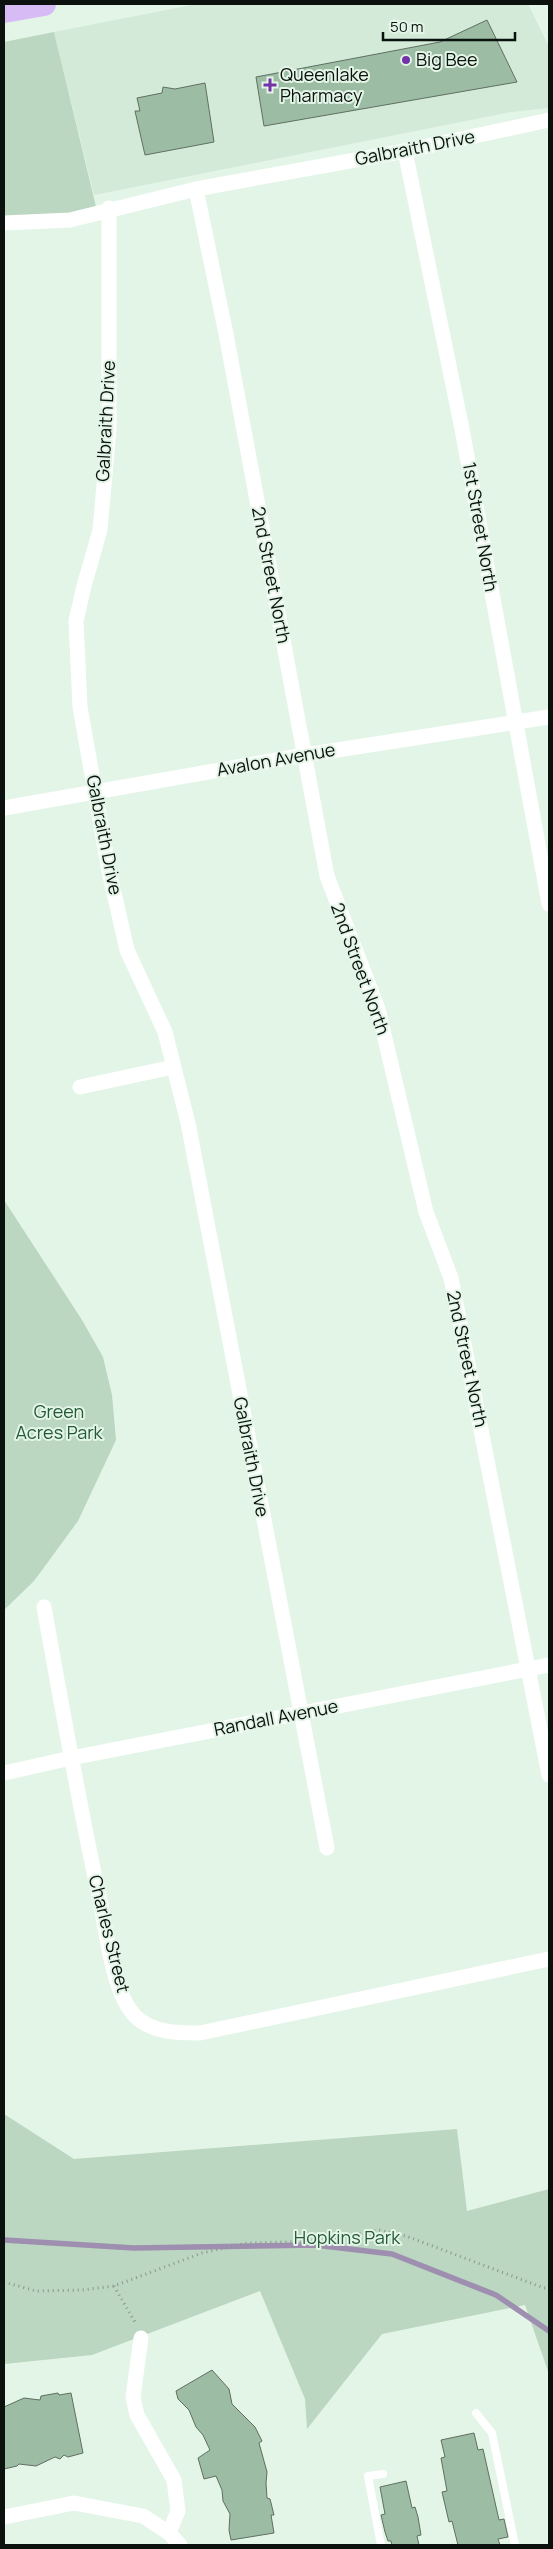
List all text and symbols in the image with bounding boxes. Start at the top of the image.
scale bar [383,10,516,42]
text: 50 m [390,16,424,37]
place label: Big Bee [416,47,478,71]
marker: Big Bee [400,54,412,66]
place label: Queenlake Pharmacy [280,62,369,107]
marker: Queenlake Pharmacy [264,79,276,91]
street label: Galbraith Drive [353,124,477,170]
street label: Galbraith Drive [90,360,120,482]
street label: 1st Street North [458,460,504,593]
street label: 2nd Street North [247,504,297,645]
street label: Avalon Avenue [215,737,337,781]
street label: Galbraith Drive [82,773,128,897]
street label: 2nd Street North [326,899,396,1038]
street label: 2nd Street North [442,1288,494,1429]
street label: Galbraith Drive [229,1395,275,1519]
park label: Green Acres Park [15,1399,104,1444]
street label: Randall Avenue [212,1693,340,1741]
street label: Charles Street [84,1872,136,1995]
park label: Hopkins Park [294,2225,401,2249]

